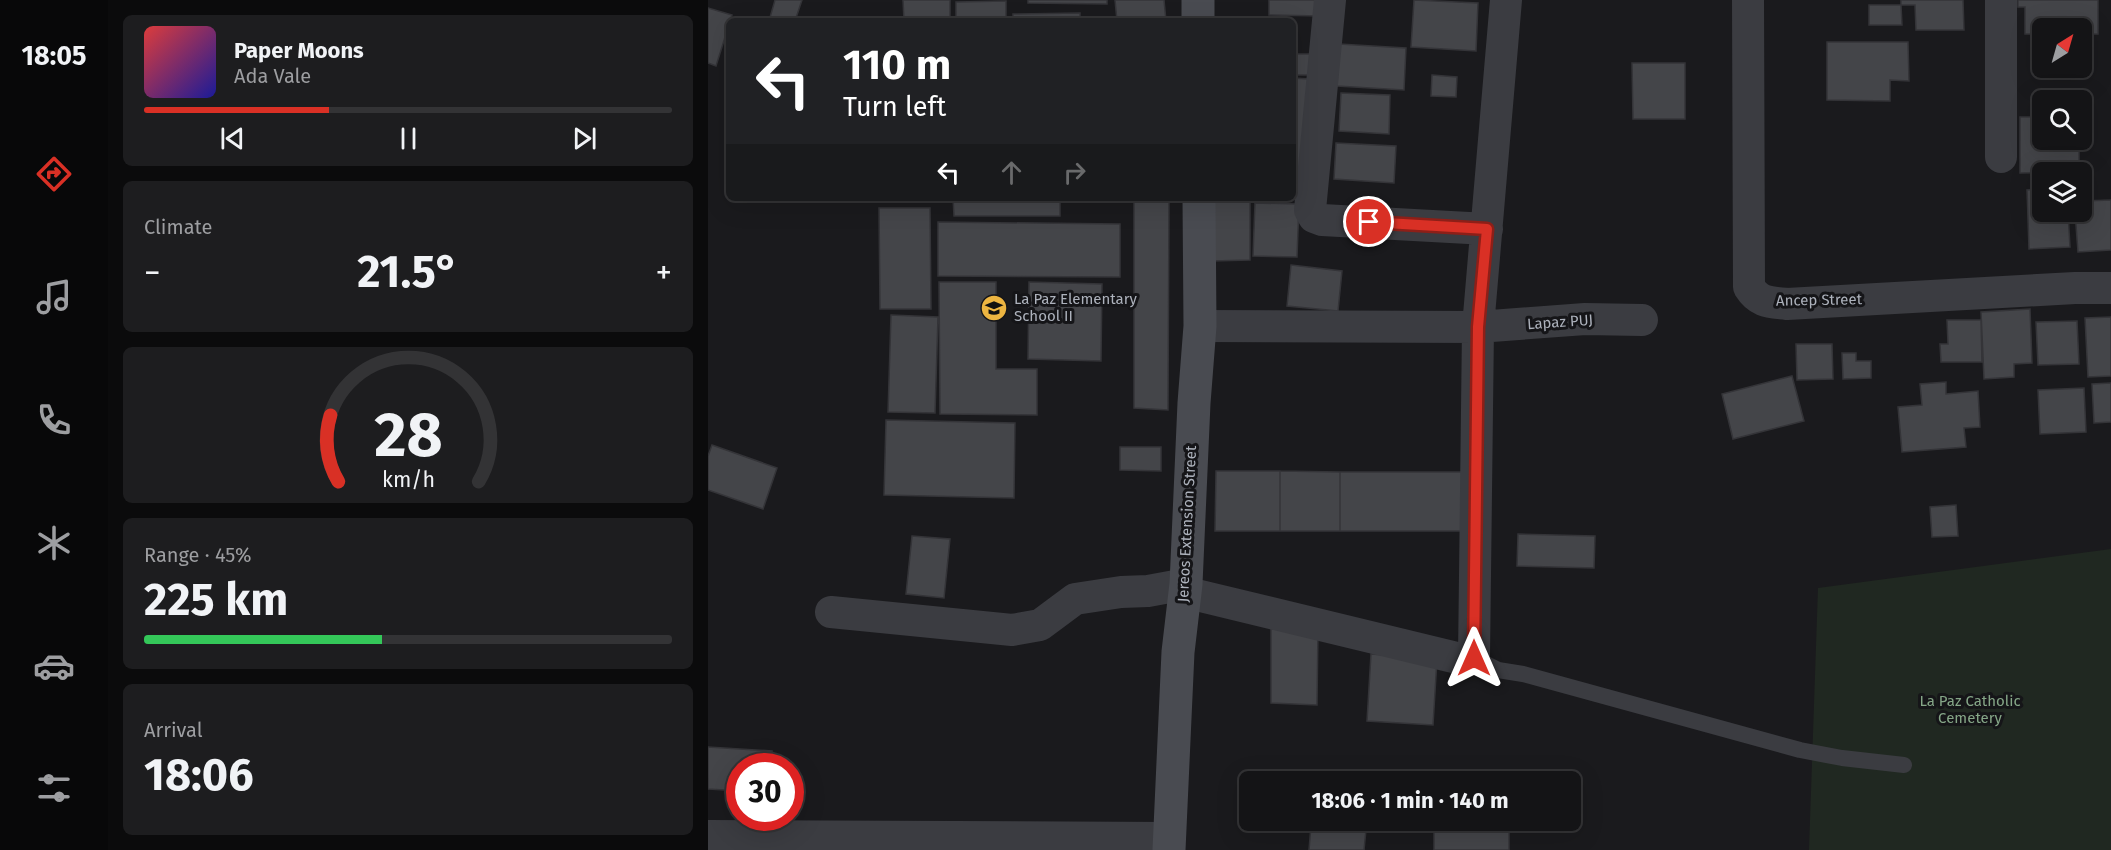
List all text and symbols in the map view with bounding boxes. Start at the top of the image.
north arrow [2032,18,2092,78]
map controls [2032,18,2092,222]
text: Paper Moons [234,37,364,64]
text: 18:05 [22,40,86,72]
text: 110 m [843,40,951,90]
icon: left [744,42,822,120]
text: Ada Vale [234,64,311,88]
button: search [2032,90,2092,150]
text: Turn left [843,91,946,123]
icon: previous [216,122,249,155]
icon: pause [392,122,425,155]
icon: next [568,122,601,155]
icon: directions [33,153,75,195]
icon: left [932,156,965,189]
icon: ahead [995,156,1028,189]
icon: right [1058,156,1091,189]
button: layers [2032,162,2092,222]
pin [1343,196,1394,247]
icon: arrive [1352,205,1385,238]
text: Climate [144,215,212,239]
text: 21.5° [357,245,459,299]
text: − [144,253,161,293]
text: + [656,253,672,293]
icon: music [33,276,75,318]
place label: La Paz Elementary School II [1014,290,1138,325]
street label: Ancep Street [1776,290,1863,310]
school or university icon: La Paz Elementary School II [979,293,1009,323]
street label: Lapaz PUJ [1526,311,1594,333]
text: 28 [374,398,442,473]
icon: phone [33,399,75,441]
street label: Jereos Extension Street [1174,445,1200,603]
text: km/h [381,467,435,493]
icon: climate [33,522,75,564]
text: Range · 45% [144,543,251,567]
text: 225 km [144,573,288,627]
position arrow [1442,626,1506,690]
icon: car [33,645,75,687]
park label: La Paz Catholic Cemetery [1919,692,2021,727]
text: Arrival [144,718,203,742]
text: 18:06 [144,748,254,802]
speed limit sign: 30 [726,753,804,831]
icon: filters [33,767,75,809]
text: 18:06 · 1 min · 140 m [1311,787,1509,814]

